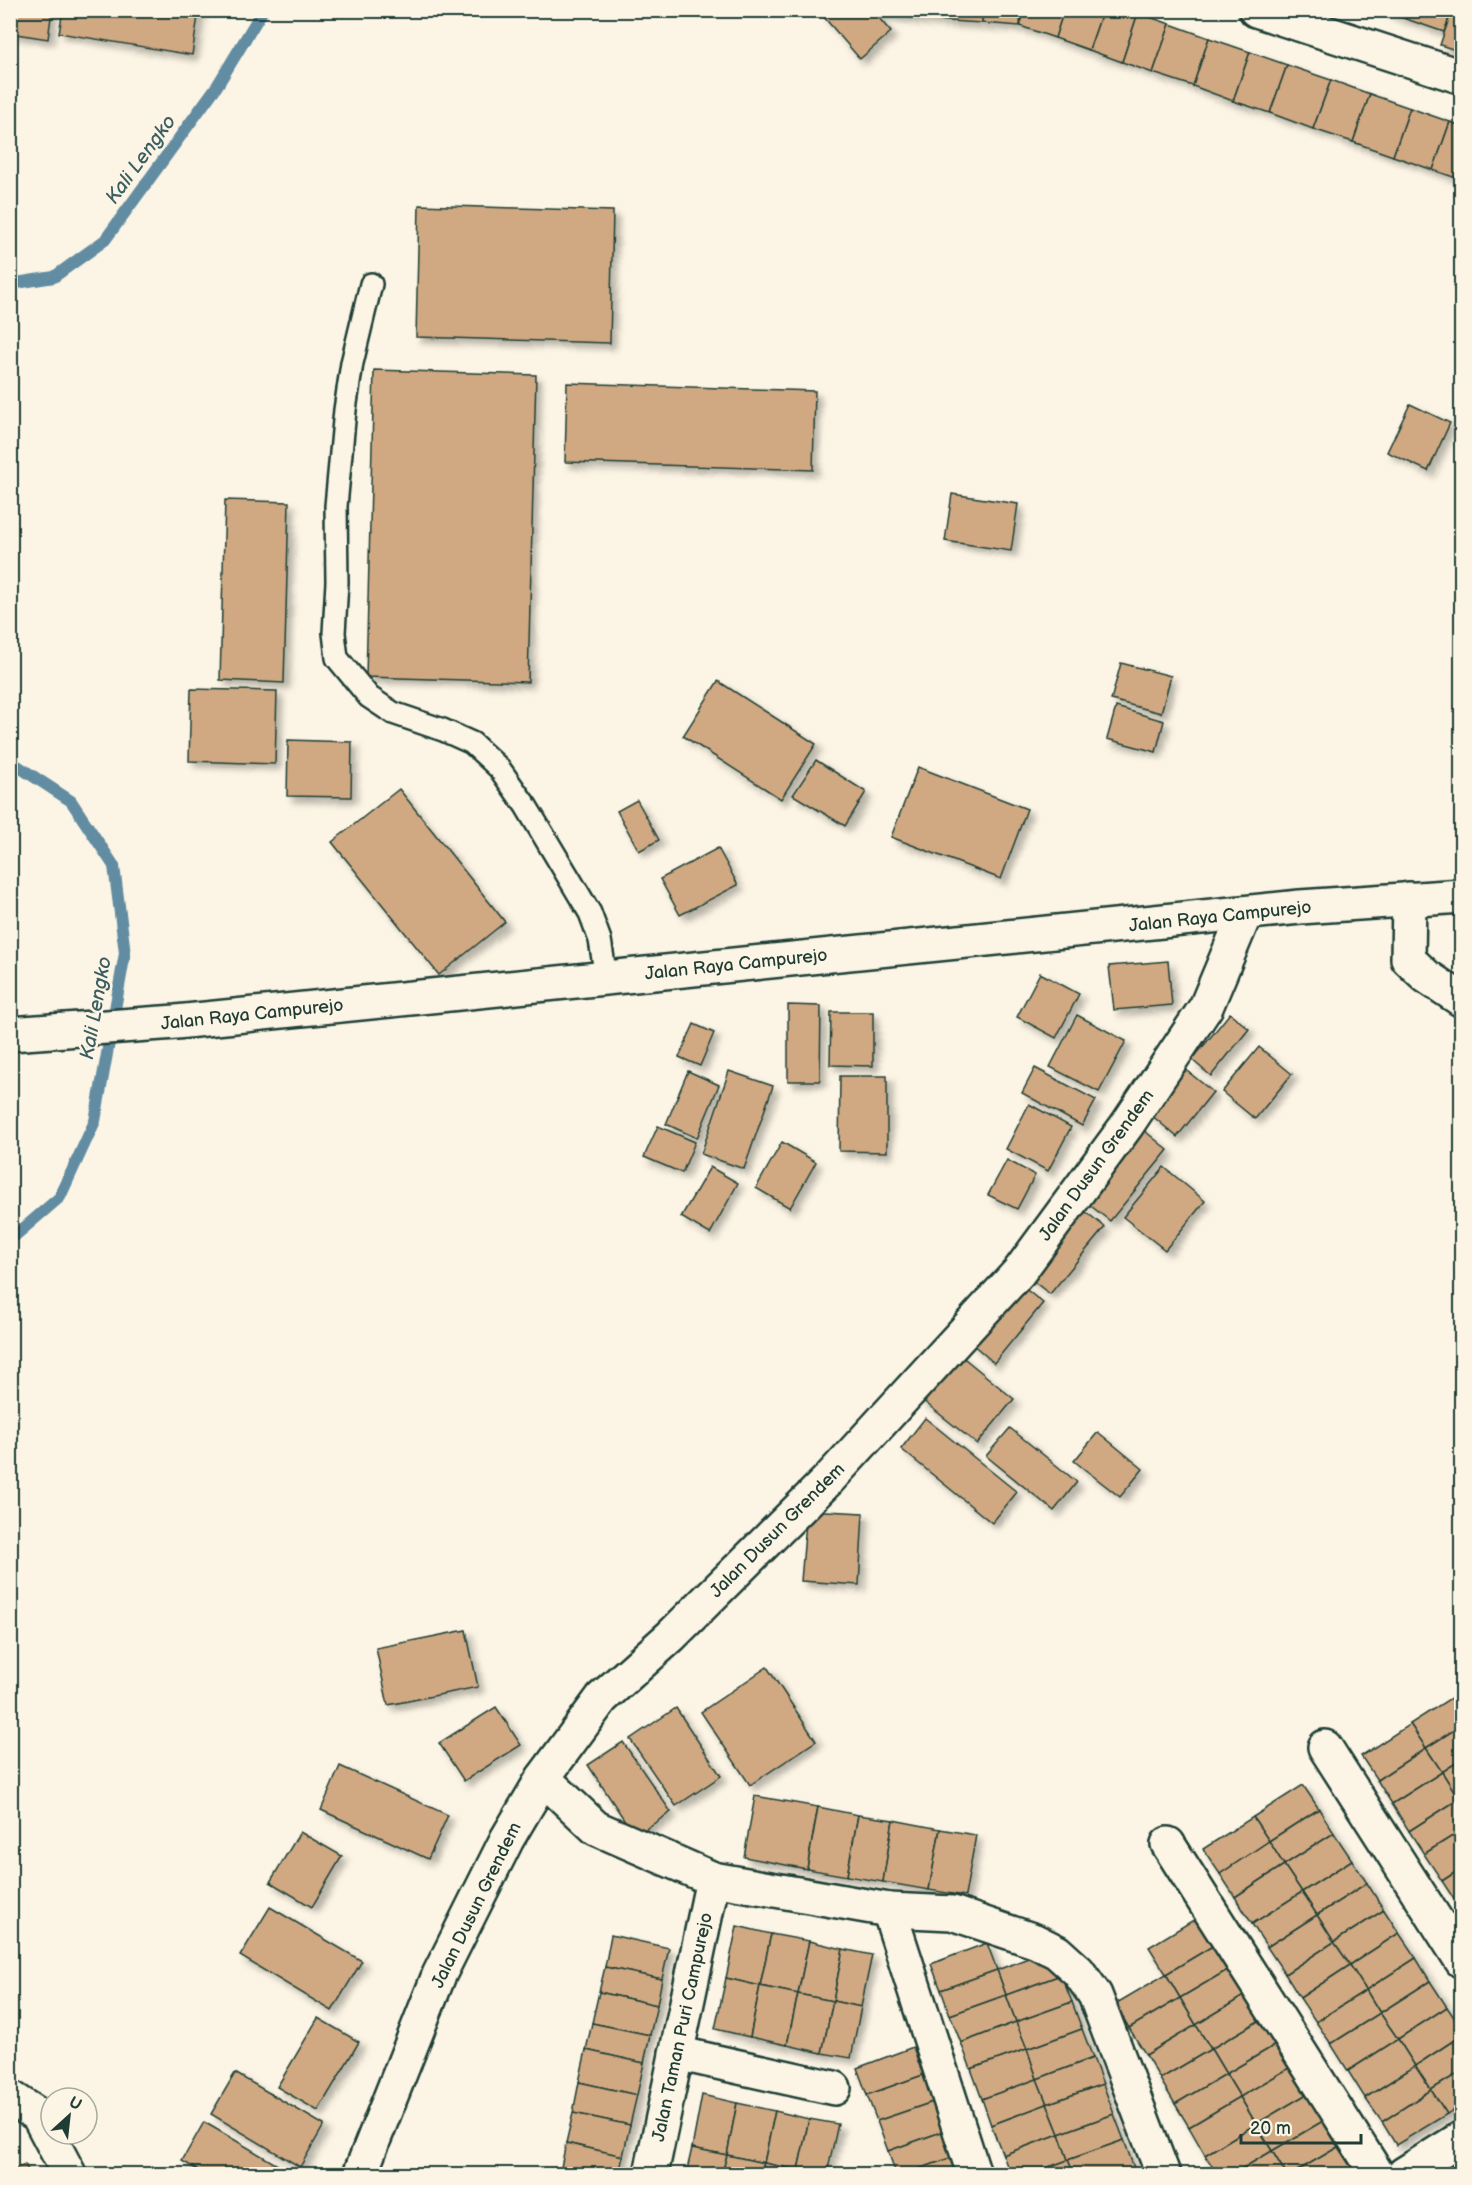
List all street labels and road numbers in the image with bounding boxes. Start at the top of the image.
street label: Jalan Raya Campurejo [1128,896,1312,937]
street label: Jalan Raya Campurejo [644,944,828,985]
street label: Jalan Raya Campurejo [160,994,344,1035]
street label: Jalan Dusun Grendem [1034,1086,1158,1245]
street label: Jalan Dusun Grendem [706,1459,849,1602]
street label: Jalan Dusun Grendem [427,1819,526,1991]
street label: Jalan Taman Puri Campurejo [648,1911,717,2143]

